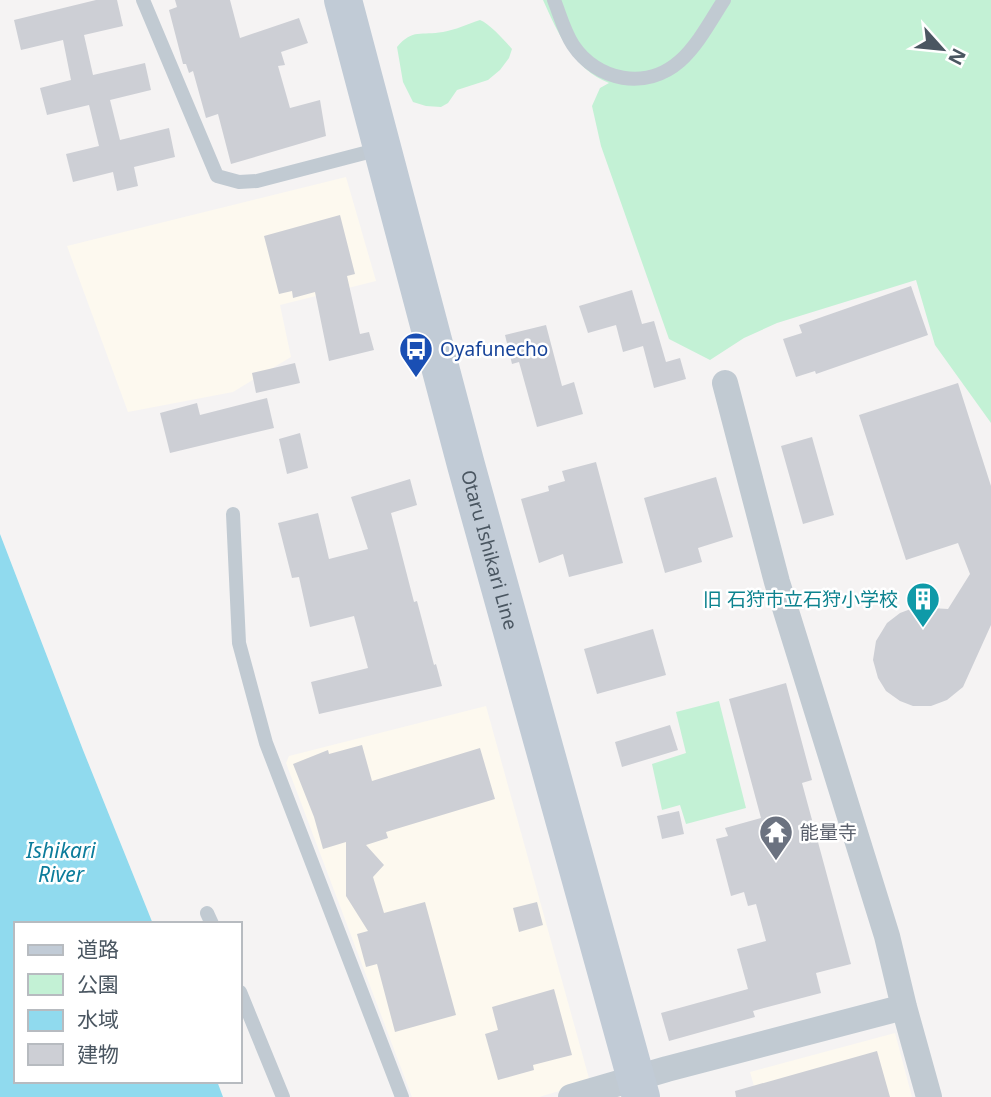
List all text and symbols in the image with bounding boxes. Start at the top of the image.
north arrow [907,14,977,84]
text: N [942,44,972,70]
bus stop icon: Oyafunecho [397,330,435,379]
place label: Oyafunecho [440,336,548,362]
street label: Otaru Ishikari Line [455,467,524,633]
building icon: 旧 石狩市立石狩小学校 [904,580,942,629]
place label: 旧 石狩市立石狩小学校 [703,586,898,612]
temple icon: 能量寺 [757,813,795,862]
place label: 能量寺 [800,819,857,845]
water label: Ishikari River [25,836,96,888]
legend [14,922,242,1083]
text: 道路 [77,935,119,963]
text: 公園 [77,970,119,998]
text: 水域 [77,1005,119,1033]
text: 建物 [77,1040,119,1068]

